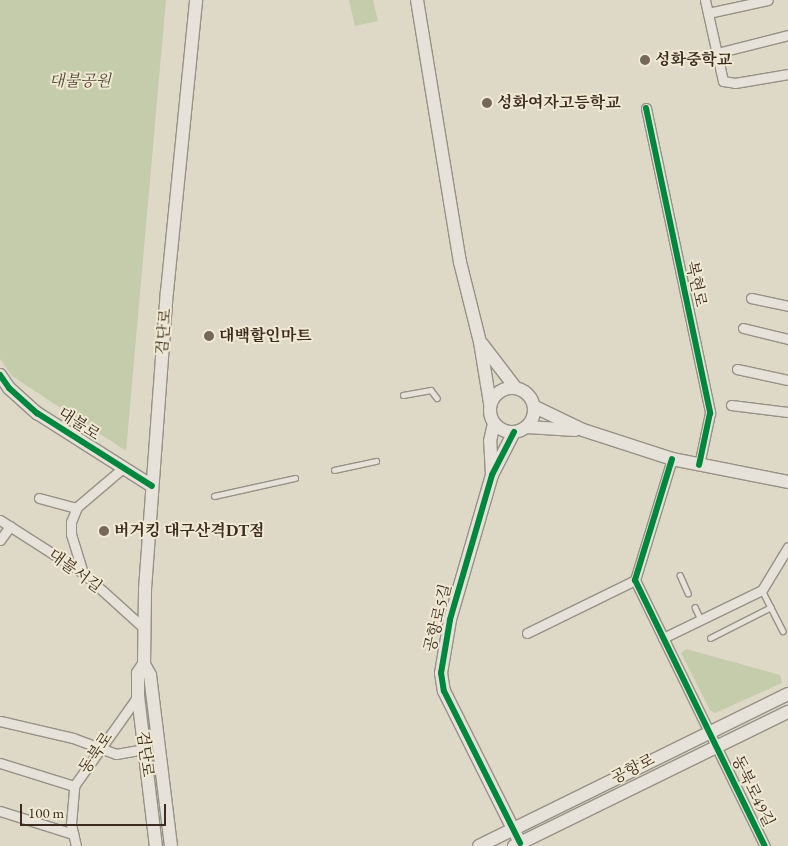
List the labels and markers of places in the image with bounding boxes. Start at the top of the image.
place label: 성화중학교 [655,50,732,70]
marker: 성화중학교 [639,54,651,66]
place label: 성화여자고등학교 [497,93,621,113]
marker: 성화여자고등학교 [481,97,493,109]
place label: 대백할인마트 [219,326,312,346]
marker: 대백할인마트 [203,330,215,342]
place label: 버거킹 대구산격DT점 [114,521,264,541]
marker: 버거킹 대구산격DT점 [98,525,110,537]

